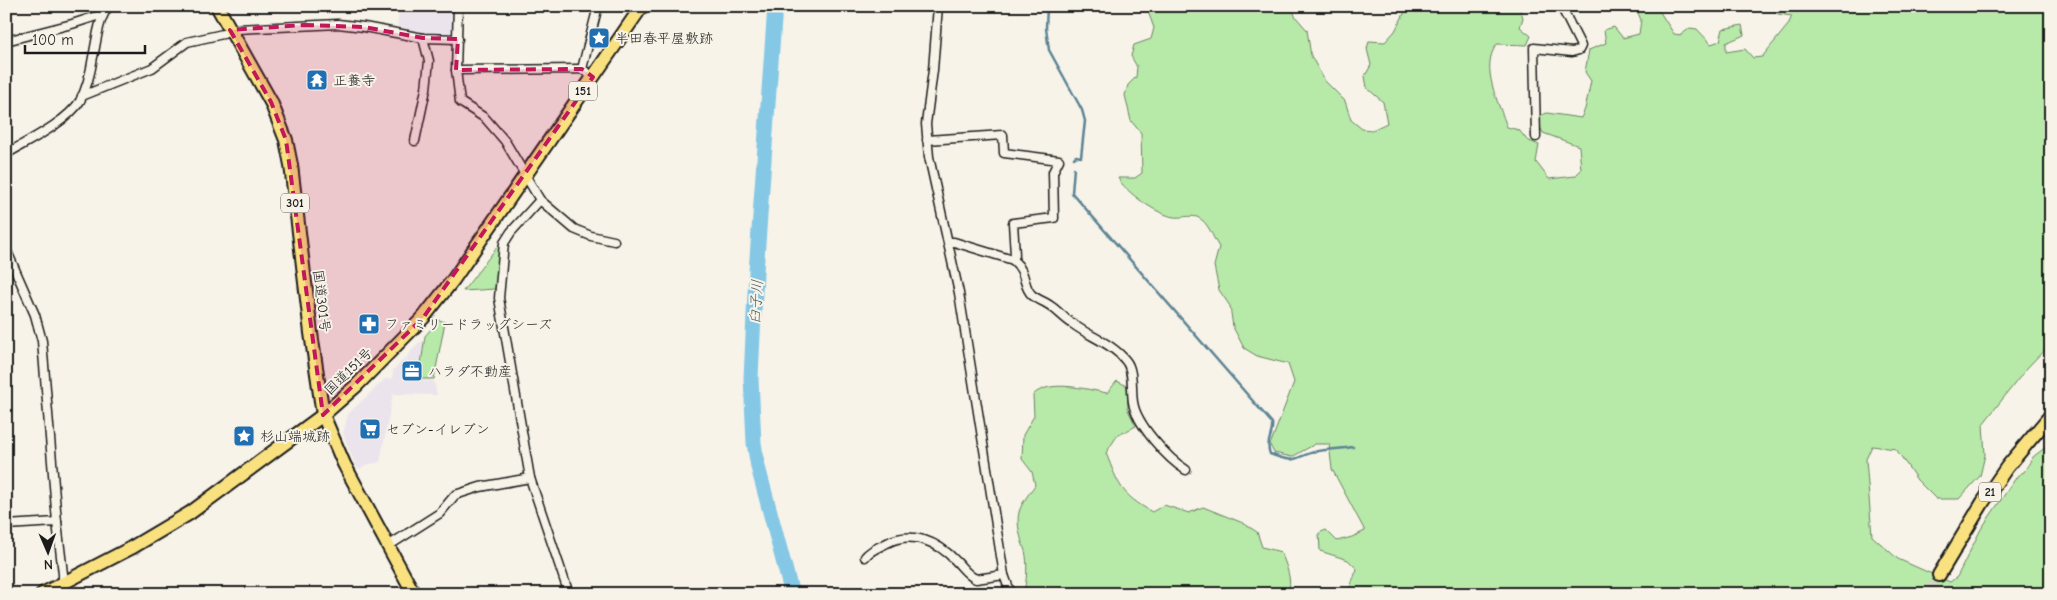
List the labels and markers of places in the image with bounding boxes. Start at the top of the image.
place icon: 半田春平屋敷跡 [587,26,611,50]
place label: 半田春平屋敷跡 [615,30,713,47]
temple icon: 正養寺 [305,68,329,92]
place label: 正養寺 [333,72,375,89]
pharmacy icon: ファミリードラッグシーズ [357,312,381,336]
place label: ファミリードラッグシーズ [385,316,552,333]
office icon: ハラダ不動産 [400,359,424,383]
place label: ハラダ不動産 [428,363,512,380]
supermarket icon: セブン-イレブン [358,417,382,441]
place label: セブン-イレブン [386,421,490,438]
place icon: 杉山端城跡 [232,424,256,448]
place label: 杉山端城跡 [260,428,330,445]

